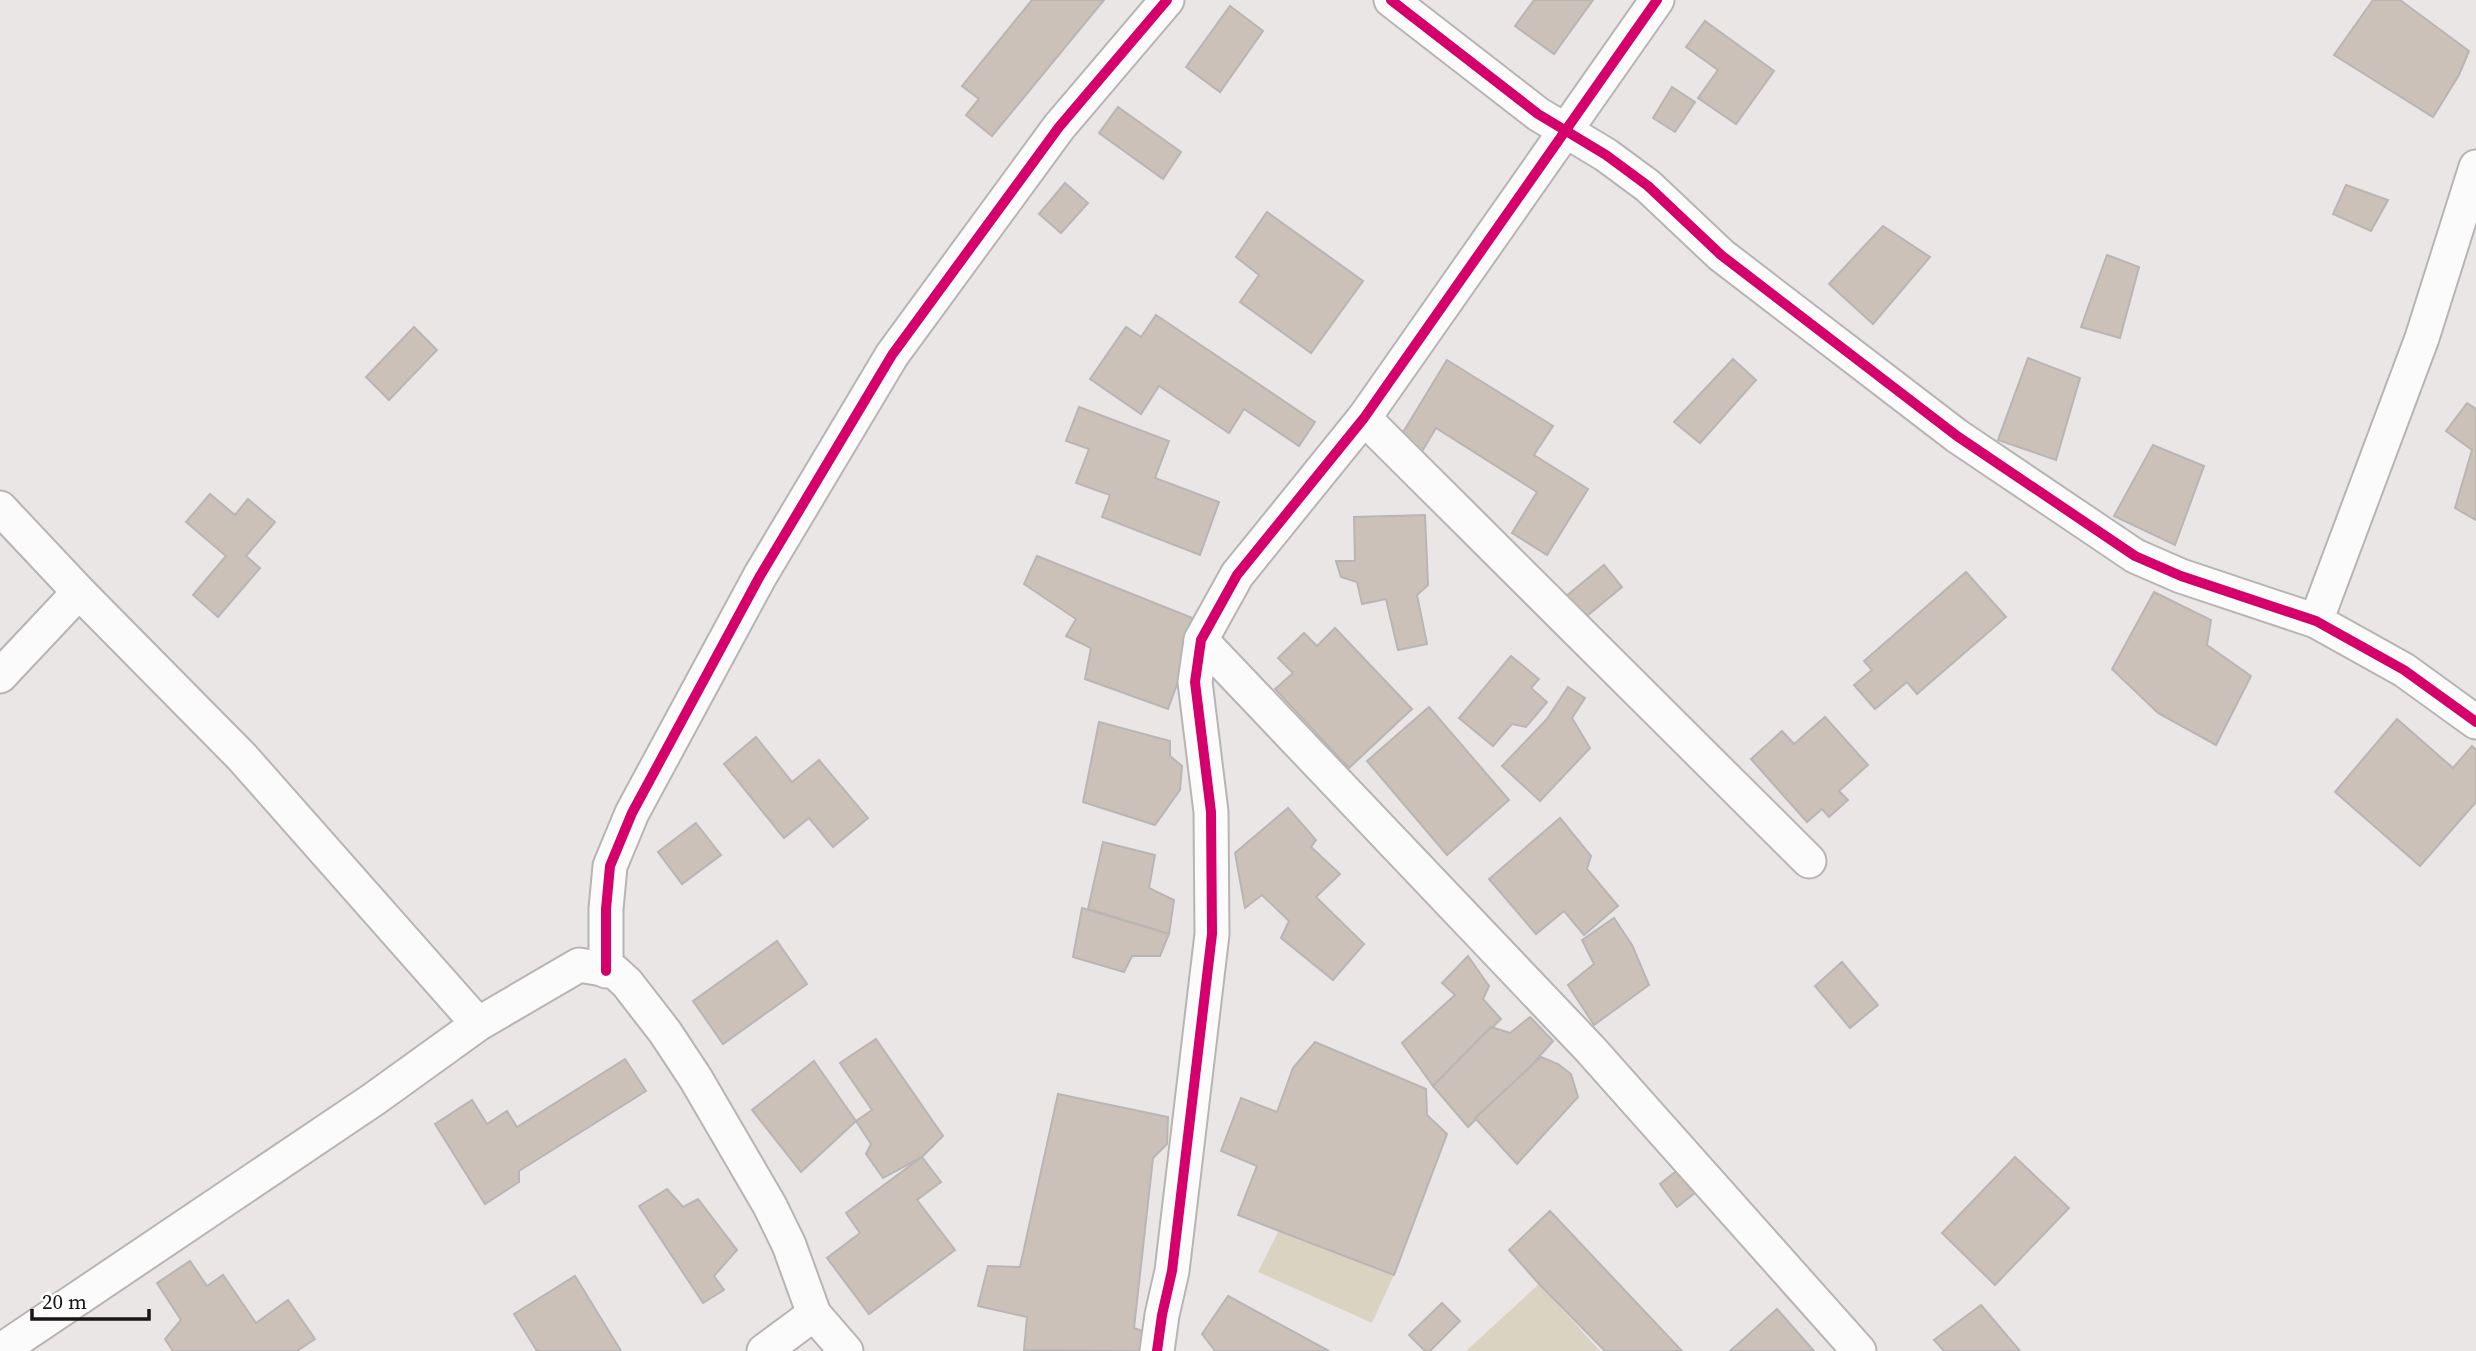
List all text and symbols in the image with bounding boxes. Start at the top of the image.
scale bar [32,1278,149,1322]
text: 20 m [42,1287,87,1316]

